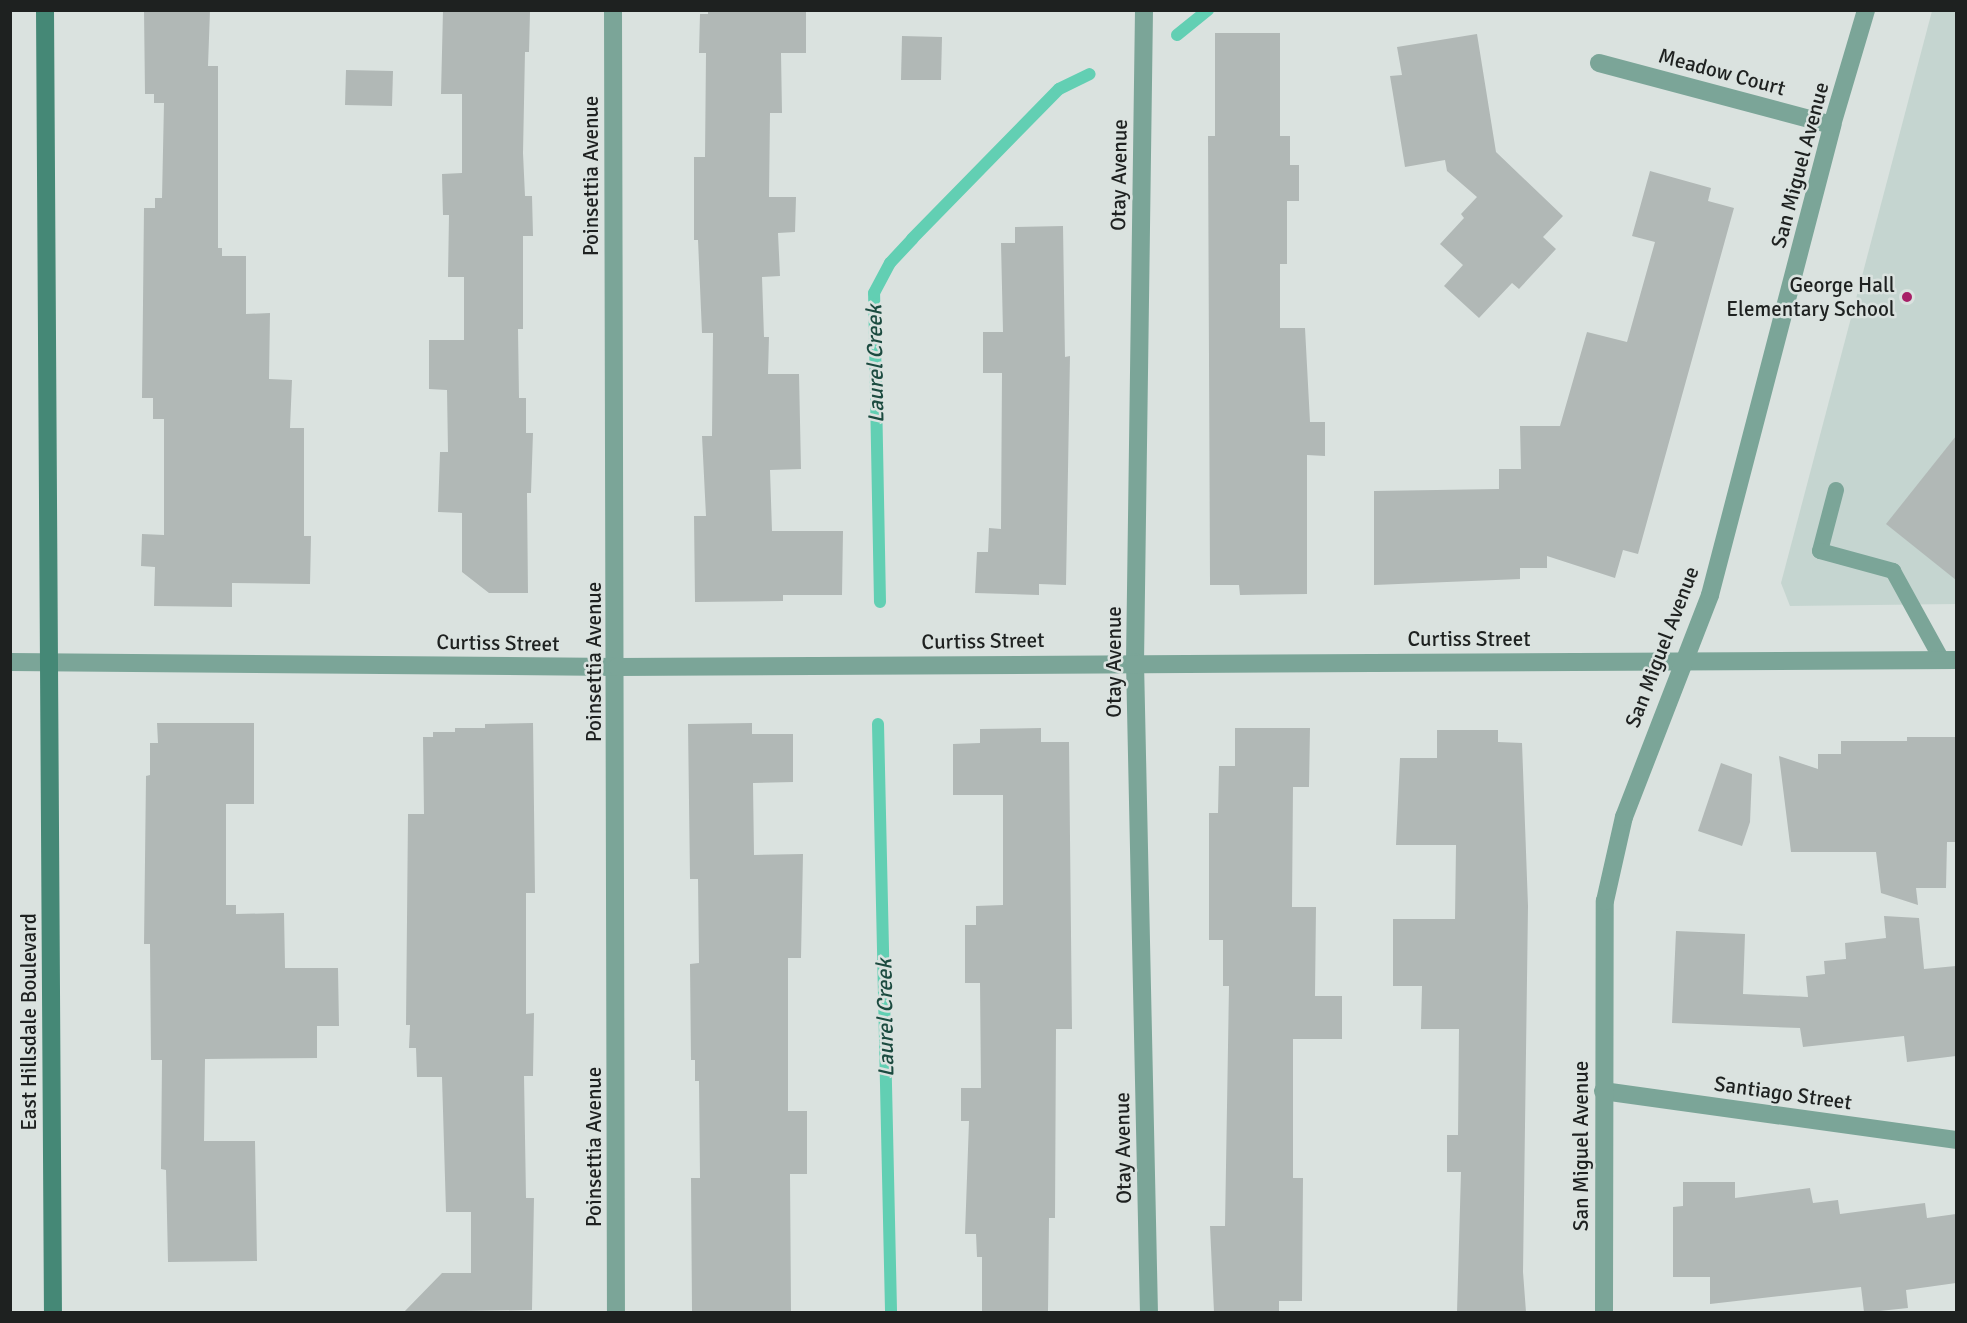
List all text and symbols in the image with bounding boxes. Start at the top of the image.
street label: Meadow Court [1656,43,1788,101]
street label: San Miguel Avenue [1766,79,1834,251]
street label: Poinsettia Avenue [578,96,604,256]
street label: Otay Avenue [1105,119,1133,231]
place label: George Hall Elementary School [1726,272,1895,322]
marker: George Hall Elementary School [1900,290,1914,304]
water label: Laurel Creek [861,305,889,423]
street label: San Miguel Avenue [1620,563,1704,731]
street label: Poinsettia Avenue [581,582,607,742]
street label: Otay Avenue [1101,606,1127,718]
street label: Curtiss Street [1407,626,1531,652]
street label: Curtiss Street [921,627,1045,655]
street label: Curtiss Street [436,629,560,657]
street label: East Hillsdale Boulevard [16,913,42,1131]
water label: Laurel Creek [871,959,899,1077]
street label: San Miguel Avenue [1568,1061,1594,1231]
street label: Poinsettia Avenue [581,1067,607,1227]
street label: Santiago Street [1712,1071,1854,1115]
street label: Otay Avenue [1109,1092,1137,1204]

